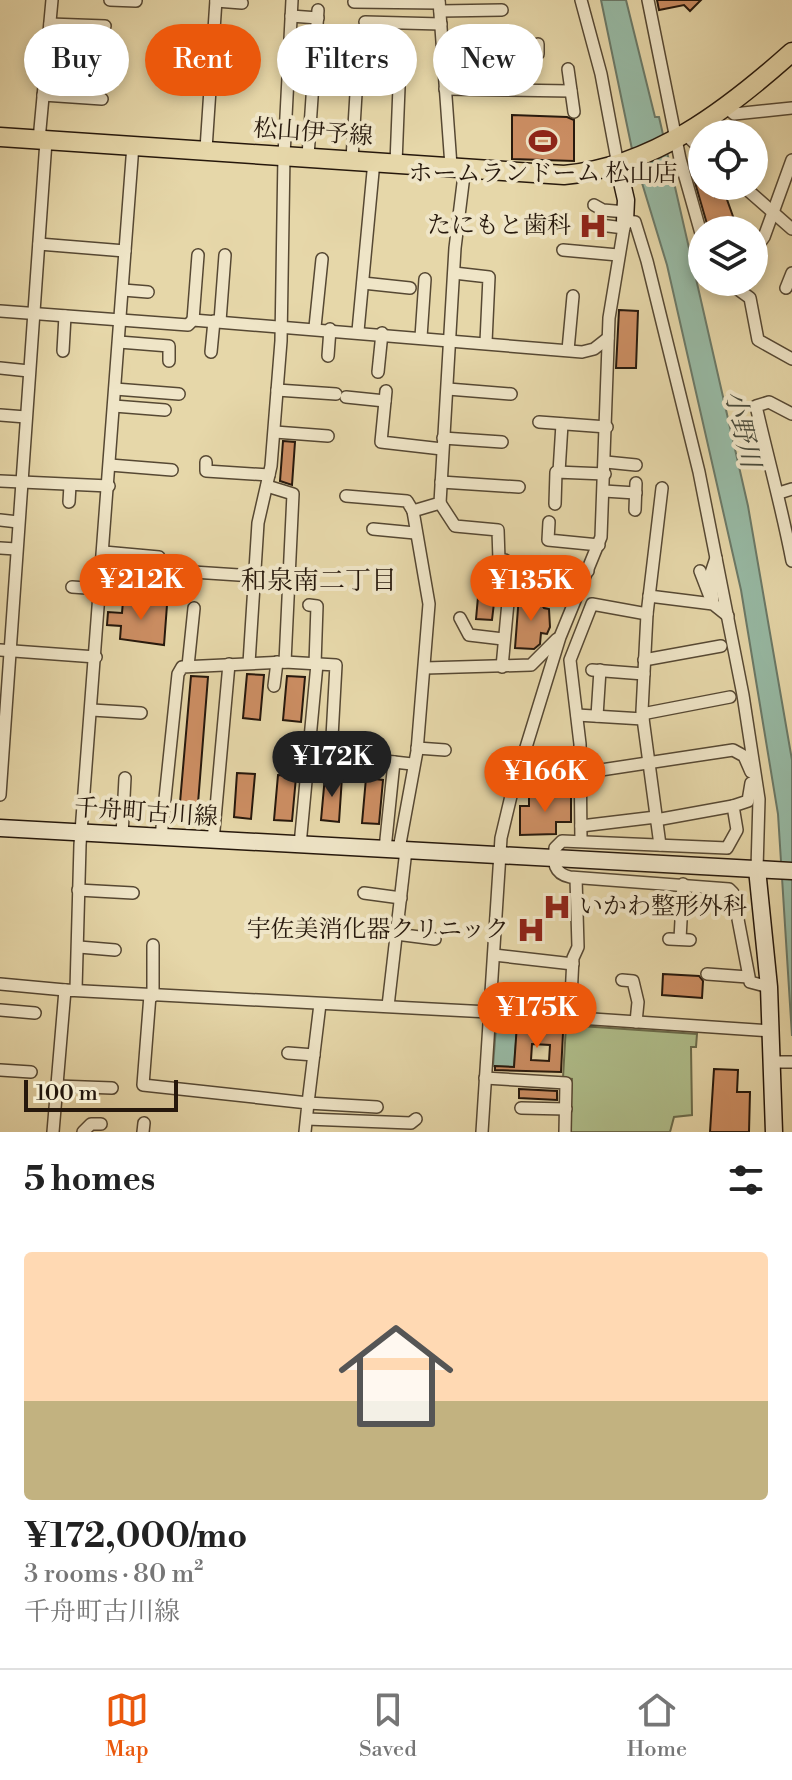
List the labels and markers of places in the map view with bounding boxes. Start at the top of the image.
sports icon: ホームランドーム 松山店 [528,126,558,156]
place label: ホームランドーム 松山店 [409,159,677,189]
place label: たにもと歯科 [427,211,571,241]
hospital icon: たにもと歯科 [578,211,608,241]
pin: ¥212K [85,554,197,622]
pin: ¥135K [475,555,587,623]
pin: ¥172K [276,731,388,799]
pin: ¥166K [489,746,601,814]
hospital icon: いかわ整形外科 [542,892,572,922]
place label: いかわ整形外科 [579,892,747,922]
place label: 宇佐美消化器クリニック [246,915,509,945]
hospital icon: 宇佐美消化器クリニック [516,915,546,945]
pin: ¥175K [481,982,593,1050]

